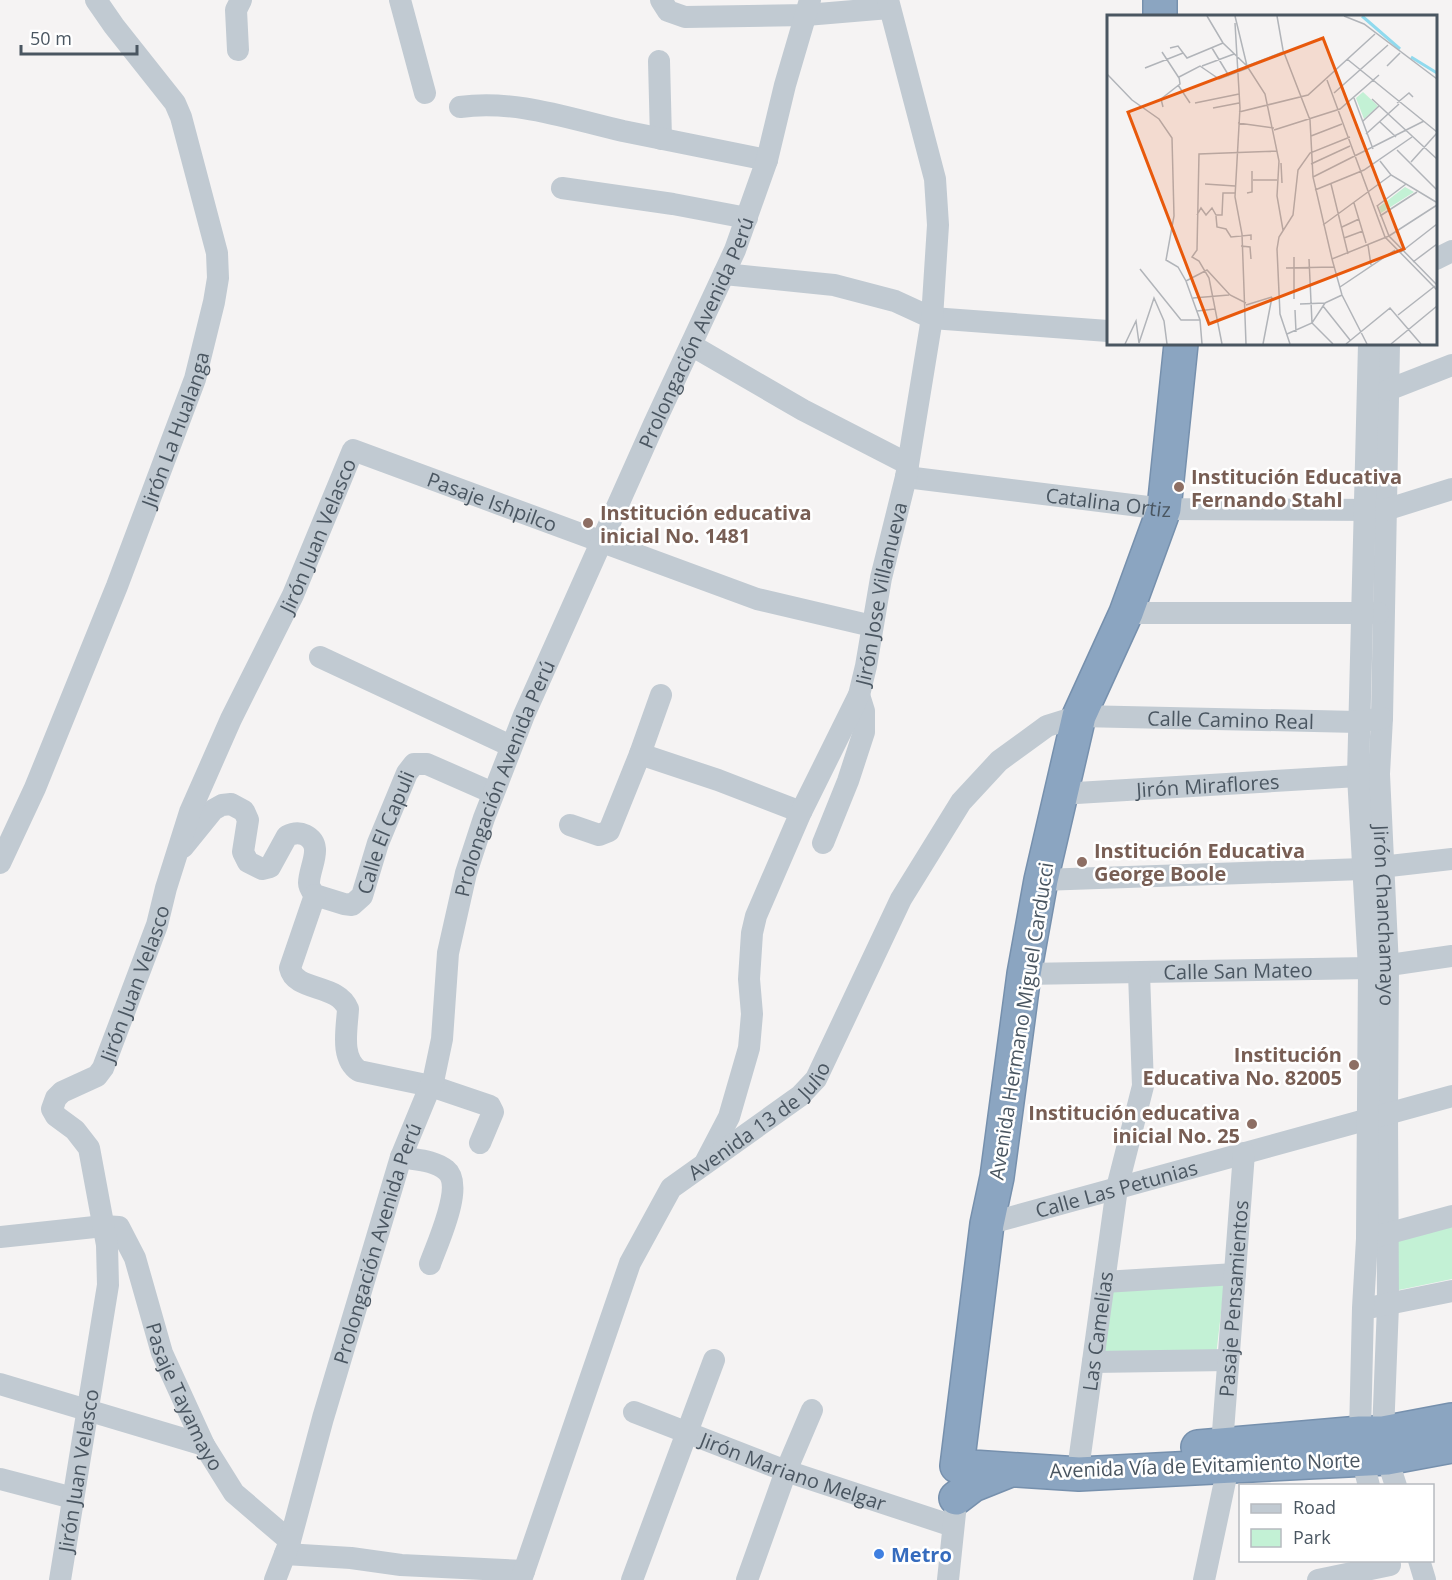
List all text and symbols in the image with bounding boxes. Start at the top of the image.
inset map [1107,15,1437,345]
scale bar [21,18,136,56]
text: 50 m [30,26,72,50]
street label: Prolongación Avenida Perú [632,213,759,452]
street label: Jirón La Hualanga [134,349,215,513]
street label: Jirón Juan Velasco [272,454,362,619]
place label: Institución Educativa Fernando Stahl [1191,463,1402,513]
street label: Pasaje Ishpilco [424,465,561,538]
marker: Institución Educativa Fernando Stahl [1172,480,1186,494]
street label: Catalina Ortiz [1044,481,1171,523]
place label: Institución educativa inicial No. 1481 [600,499,812,549]
street label: Jirón Jose Villanueva [848,499,913,690]
marker: Institución educativa inicial No. 1481 [581,516,595,530]
street label: Prolongación Avenida Perú [448,655,560,899]
street label: Calle Camino Real [1147,704,1314,735]
street label: Calle El Capuli [350,766,420,897]
street label: Jirón Miraflores [1133,767,1280,803]
street label: Jirón Chanchamayo [1368,823,1402,1006]
place label: Institución Educativa George Boole [1094,837,1305,887]
marker: Institución Educativa George Boole [1075,855,1089,869]
street label: Avenida Hermano Miguel Carducci [983,860,1059,1182]
street label: Jirón Juan Velasco [92,902,175,1067]
street label: Calle San Mateo [1163,955,1313,985]
place label: Institución Educativa No. 82005 [1142,1041,1342,1091]
street label: Avenida 13 de Julio [682,1057,836,1186]
marker: Institución Educativa No. 82005 [1347,1058,1361,1072]
place label: Institución educativa inicial No. 25 [1028,1099,1240,1149]
marker: Institución educativa inicial No. 25 [1245,1117,1259,1131]
street label: Prolongación Avenida Perú [326,1118,427,1367]
street label: Calle Las Petunias [1032,1153,1200,1224]
street label: Pasaje Pensamientos [1212,1199,1254,1398]
street label: Las Camelias [1076,1270,1119,1393]
street label: Pasaje Tayamayo [140,1319,230,1476]
street label: Jirón Juan Velasco [51,1387,104,1556]
street label: Jirón Mariano Melgar [695,1425,890,1517]
street label: Avenida Vía de Evitamiento Norte [1049,1446,1361,1484]
legend [1239,1484,1434,1562]
text: Road [1293,1495,1336,1519]
text: Park [1293,1525,1331,1549]
place label: Metro [891,1541,952,1568]
marker: Metro [872,1547,886,1561]

